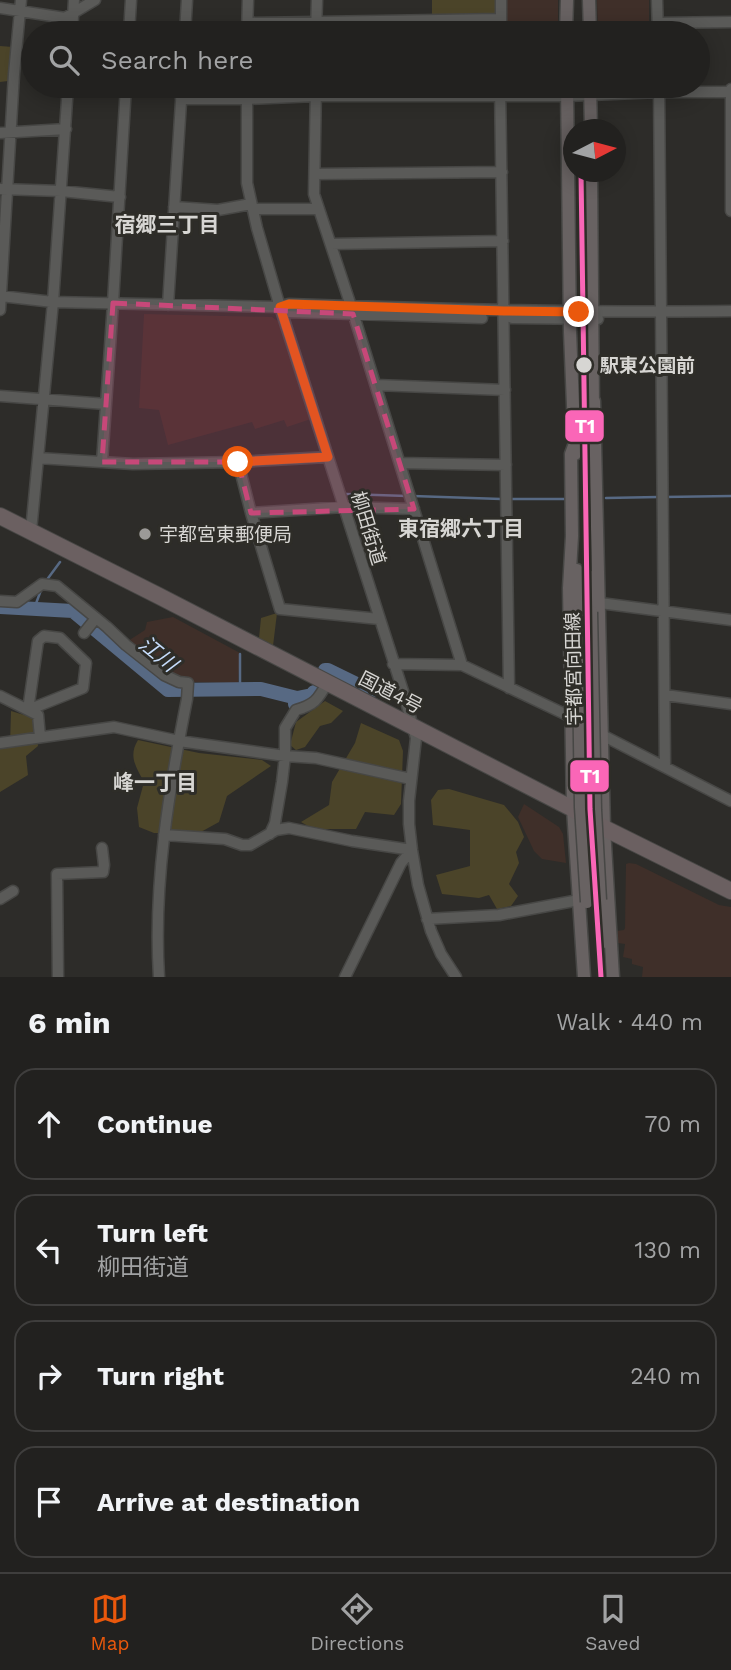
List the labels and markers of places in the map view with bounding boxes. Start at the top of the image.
place label: 駅東公園前 [600,354,695,377]
marker: 駅東公園前 [574,355,594,375]
place label: 宇都宮東郵便局 [159,523,292,546]
marker: 宇都宮東郵便局 [137,526,153,542]

